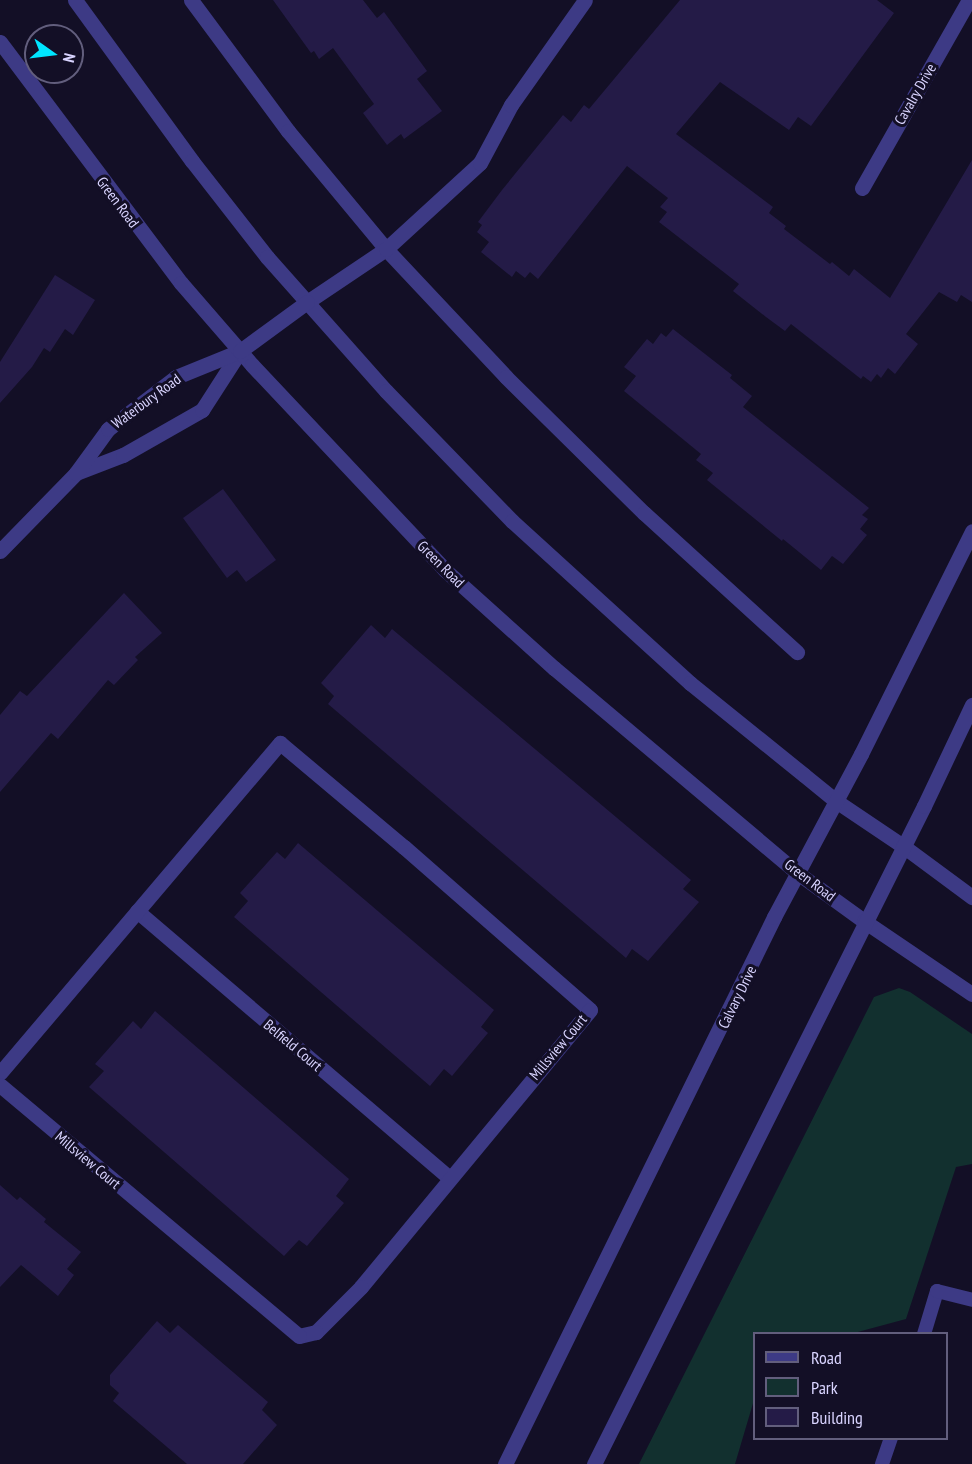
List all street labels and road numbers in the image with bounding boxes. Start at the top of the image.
street label: Cavalry Drive [890,60,940,128]
street label: Green Road [93,173,143,231]
street label: Waterbury Road [108,370,184,432]
street label: Green Road [414,537,468,591]
street label: Green Road [781,855,839,905]
street label: Calvary Drive [714,962,760,1032]
street label: Millsview Court [525,1011,591,1083]
street label: Belfield Court [260,1015,326,1075]
street label: Millsview Court [52,1127,124,1193]

